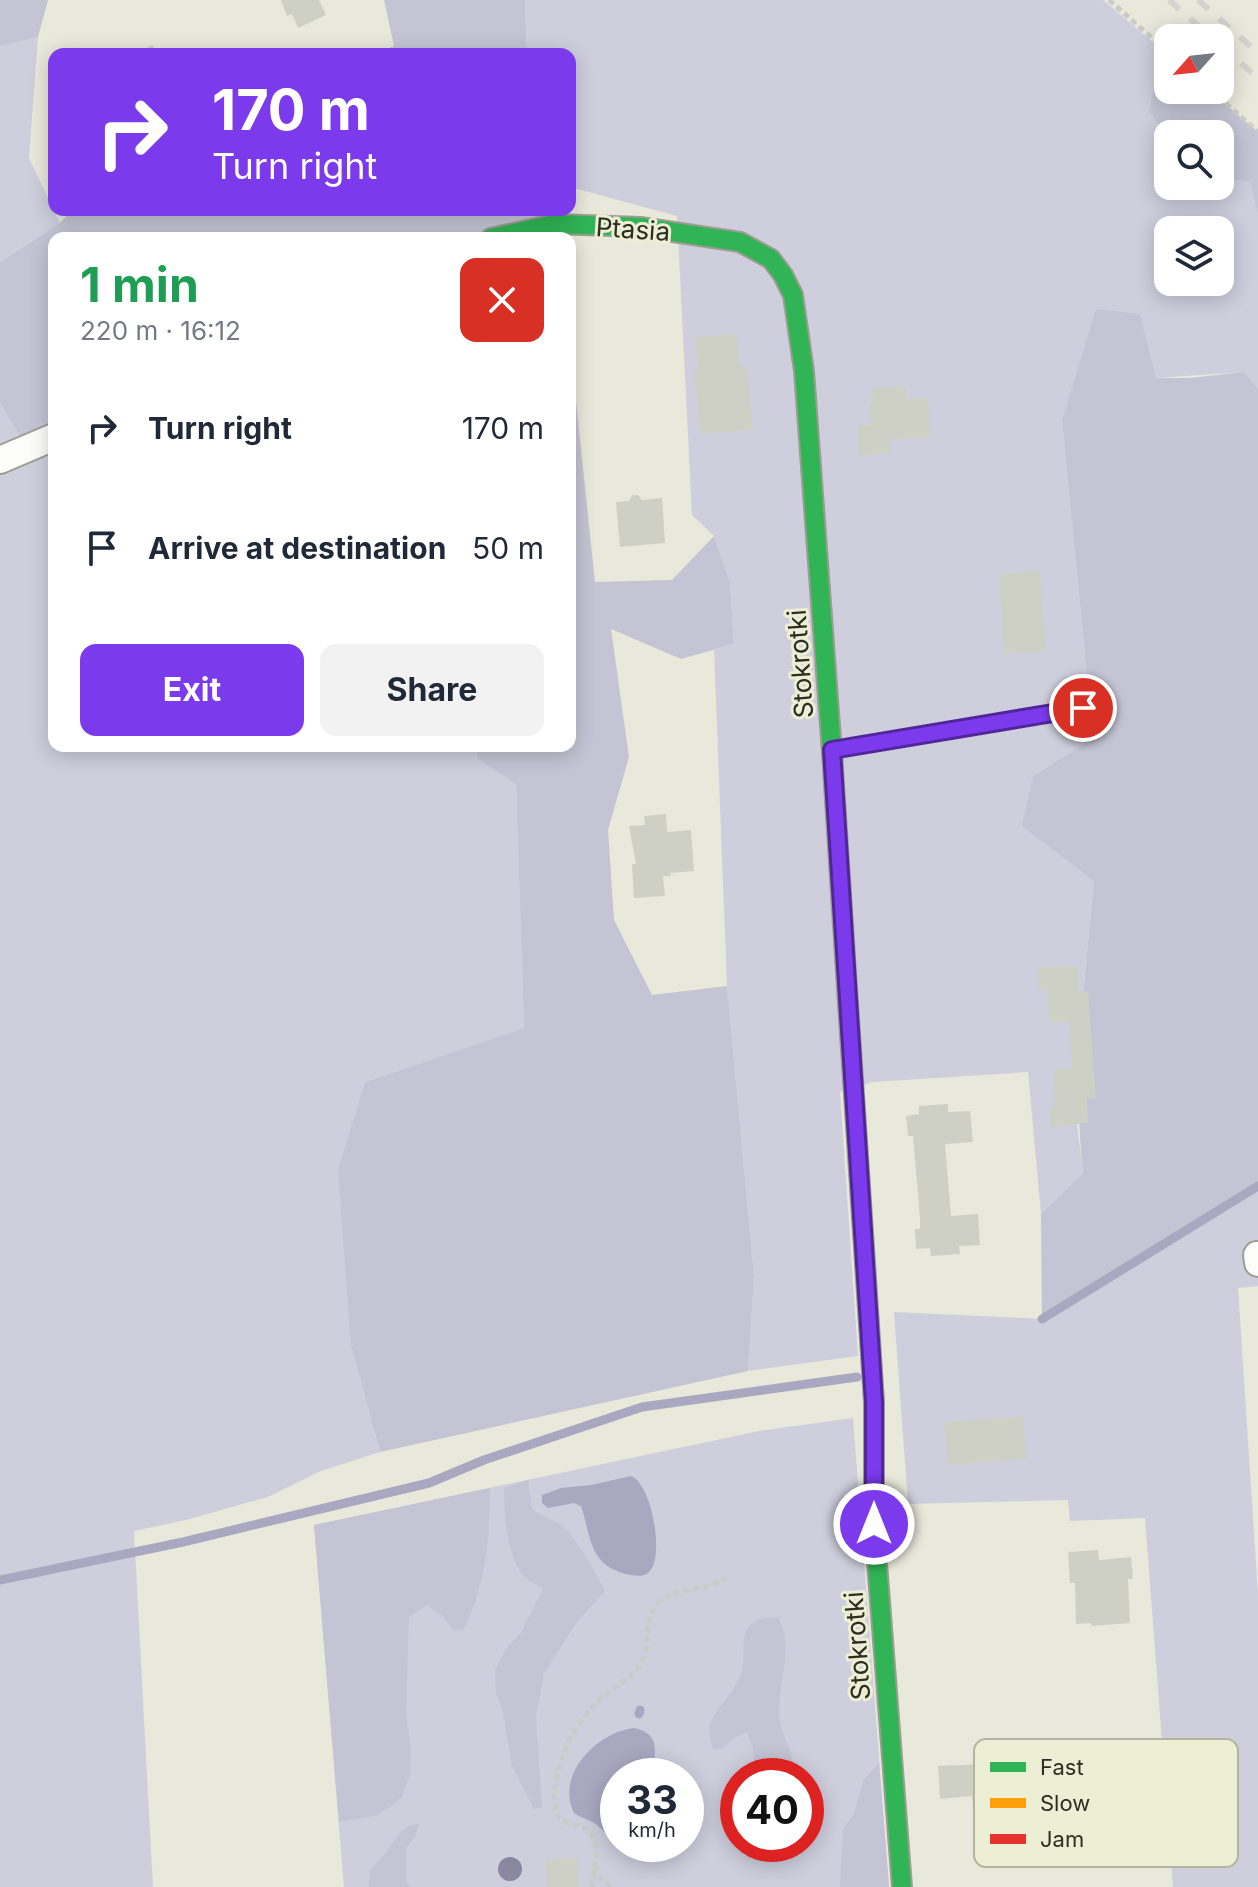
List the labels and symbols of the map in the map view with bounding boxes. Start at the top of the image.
north arrow [1154,24,1234,104]
street label: Ptasia [595,211,671,247]
street label: Stokrotki [781,609,819,719]
pin [1049,674,1117,742]
position arrow [832,1482,916,1566]
street label: Stokrotki [838,1591,876,1701]
legend [974,1739,1238,1867]
text: Fast [1040,1754,1084,1780]
speed limit sign: 40 [720,1758,824,1862]
text: Slow [1040,1790,1090,1816]
text: Jam [1040,1826,1084,1852]

